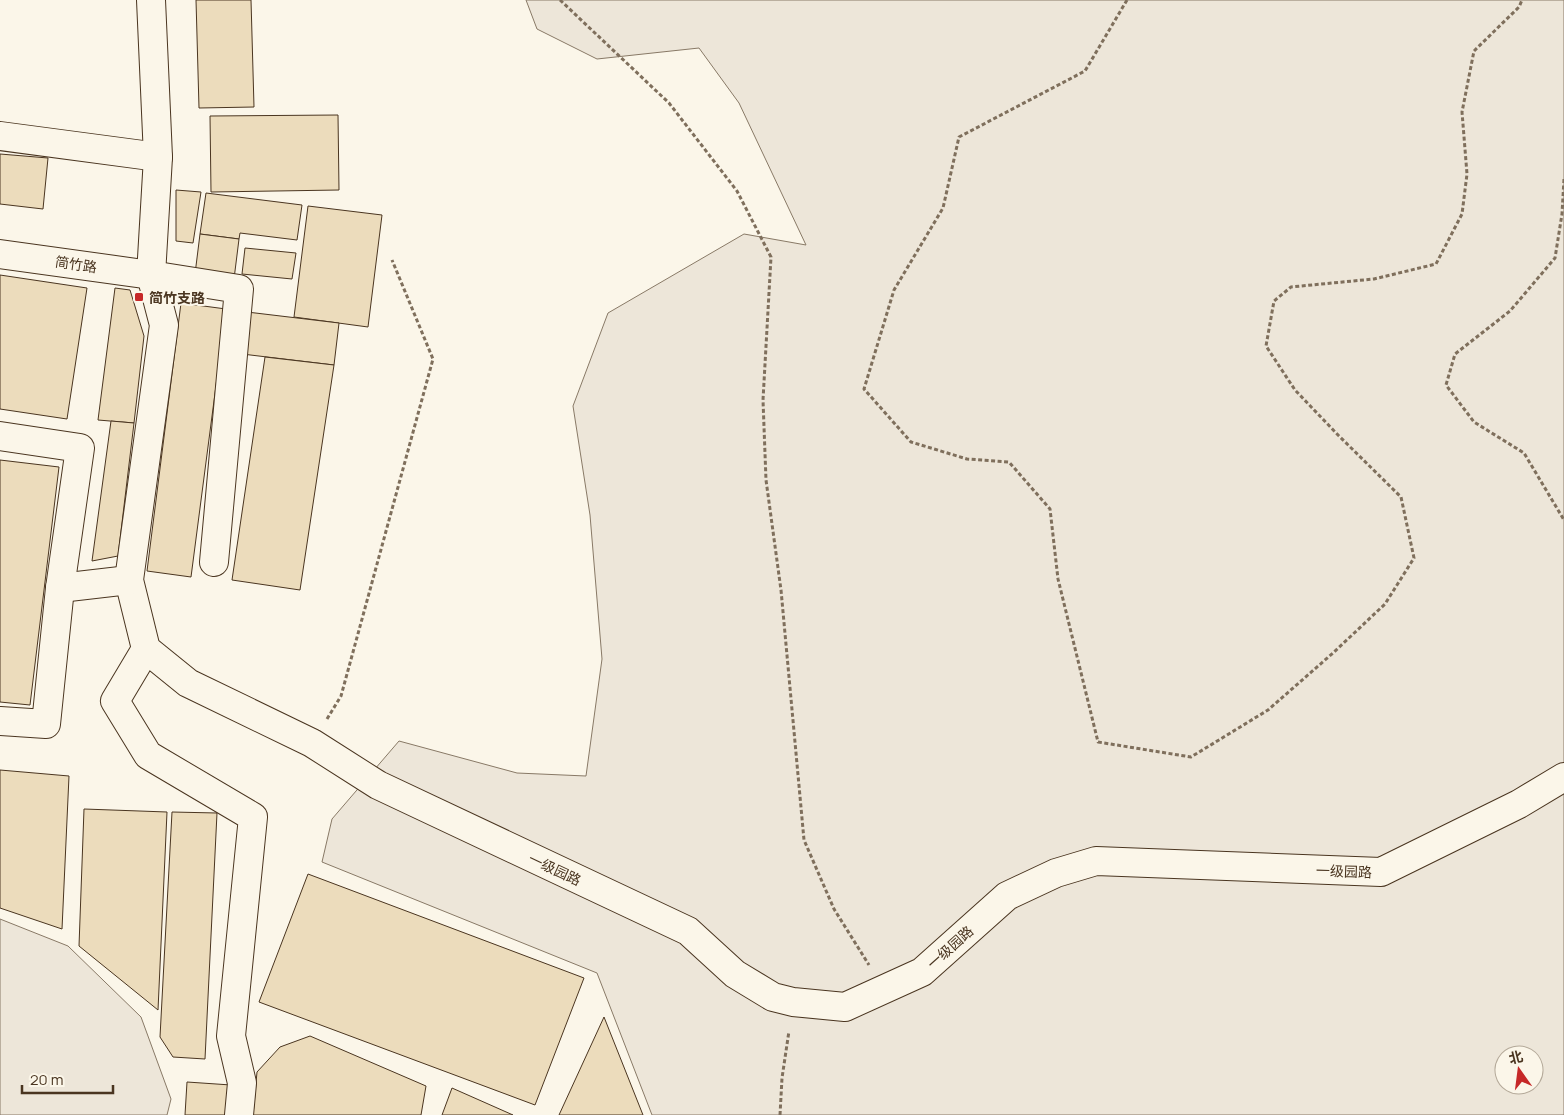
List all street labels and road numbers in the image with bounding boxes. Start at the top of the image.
street label: 简竹路 [54,252,98,276]
street label: 一级园路 [526,849,584,889]
street label: 一级园路 [1316,861,1372,881]
street label: 一级园路 [923,921,977,973]

